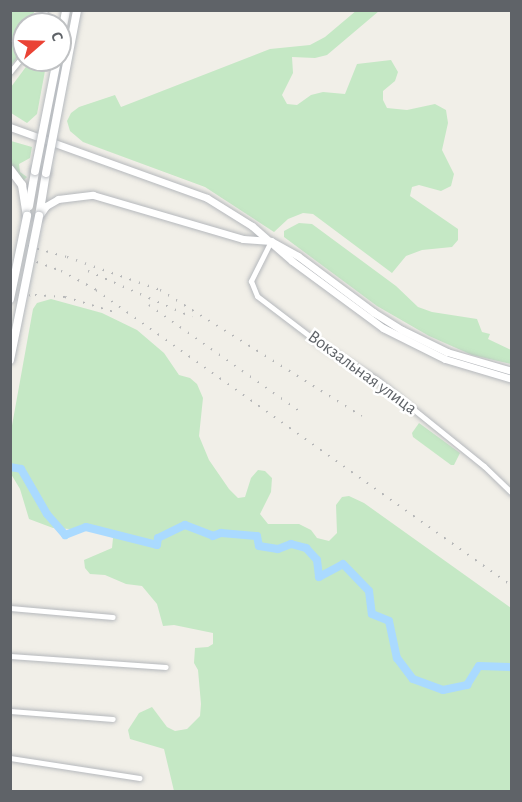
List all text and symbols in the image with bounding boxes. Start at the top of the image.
north arrow [12,12,72,72]
text: С [48,30,66,43]
street label: Вокзальная улица [303,326,421,420]

